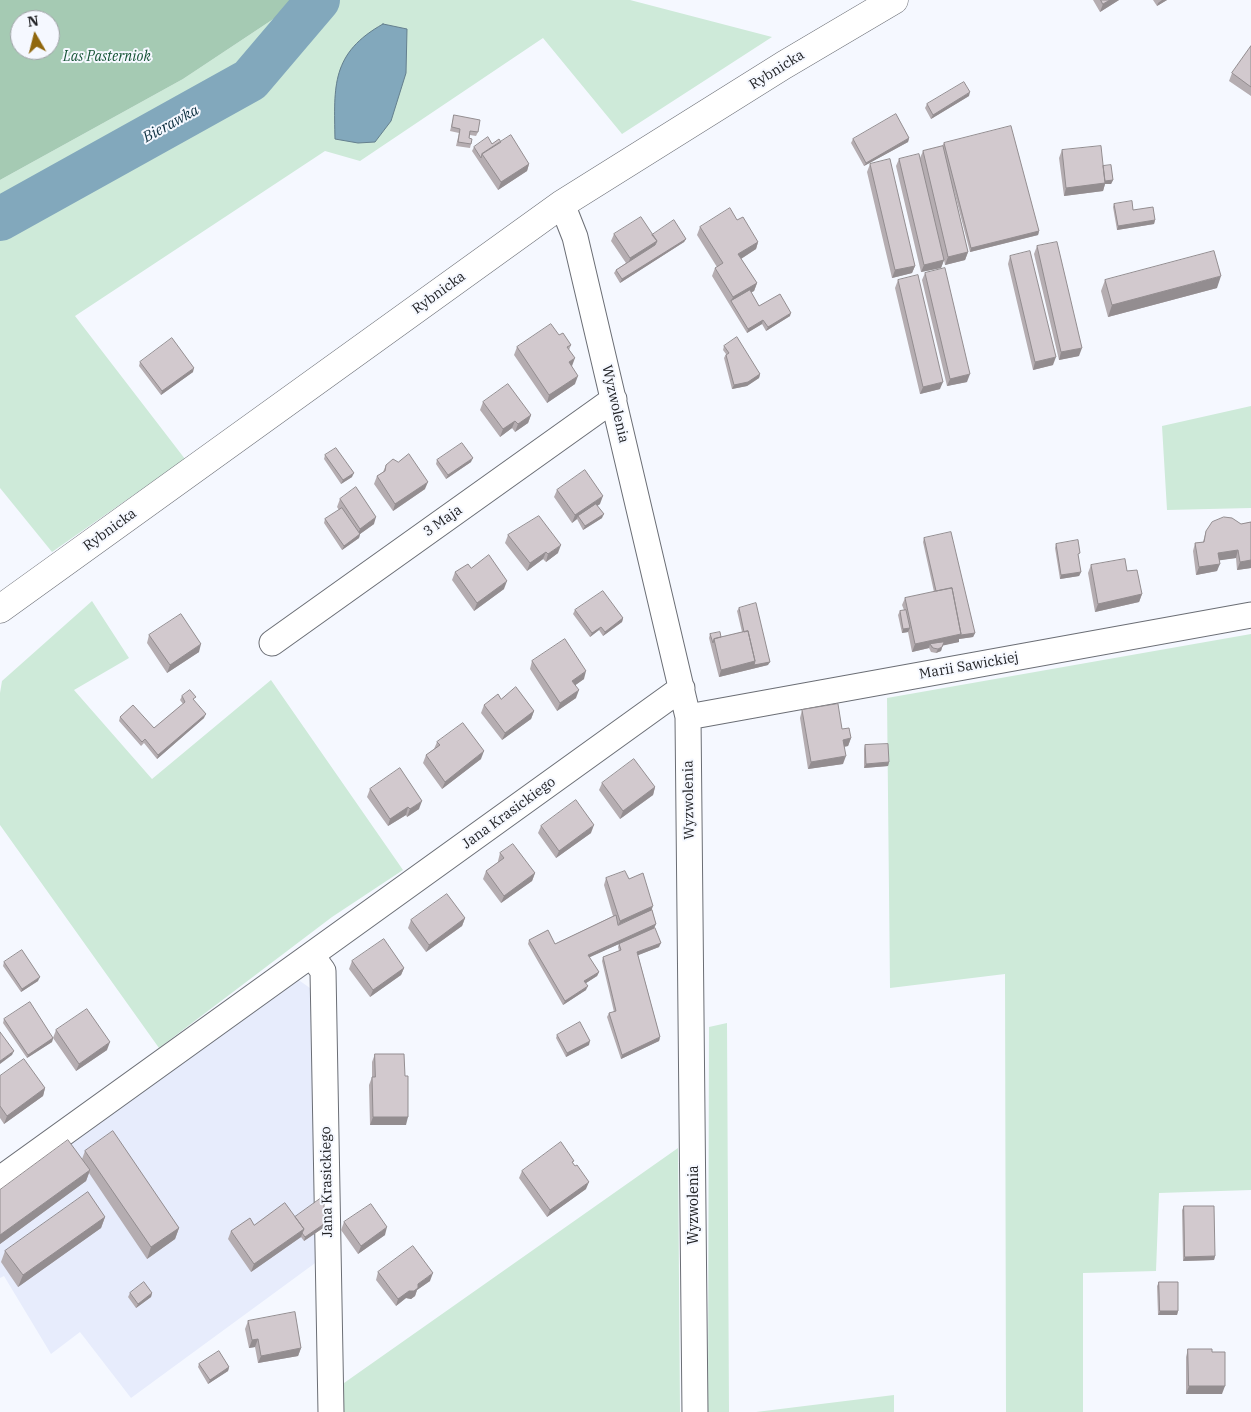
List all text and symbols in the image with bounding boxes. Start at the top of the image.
north arrow [10,10,60,60]
text: N [26,11,40,31]
street label: Rybnicka [746,47,808,93]
park label: Las Pasterniok [63,49,151,65]
water label: Bierawka [140,101,202,147]
street label: Rybnicka [409,268,469,318]
street label: Wyzwolenia [598,363,632,445]
street label: 3 Maja [420,502,466,540]
street label: Rybnicka [80,505,140,555]
street label: Marii Sawickiej [918,649,1020,683]
street label: Wyzwolenia [680,760,698,840]
street label: Jana Krasickiego [459,773,559,853]
street label: Jana Krasickiego [318,1126,336,1238]
street label: Wyzwolenia [686,1165,702,1245]

